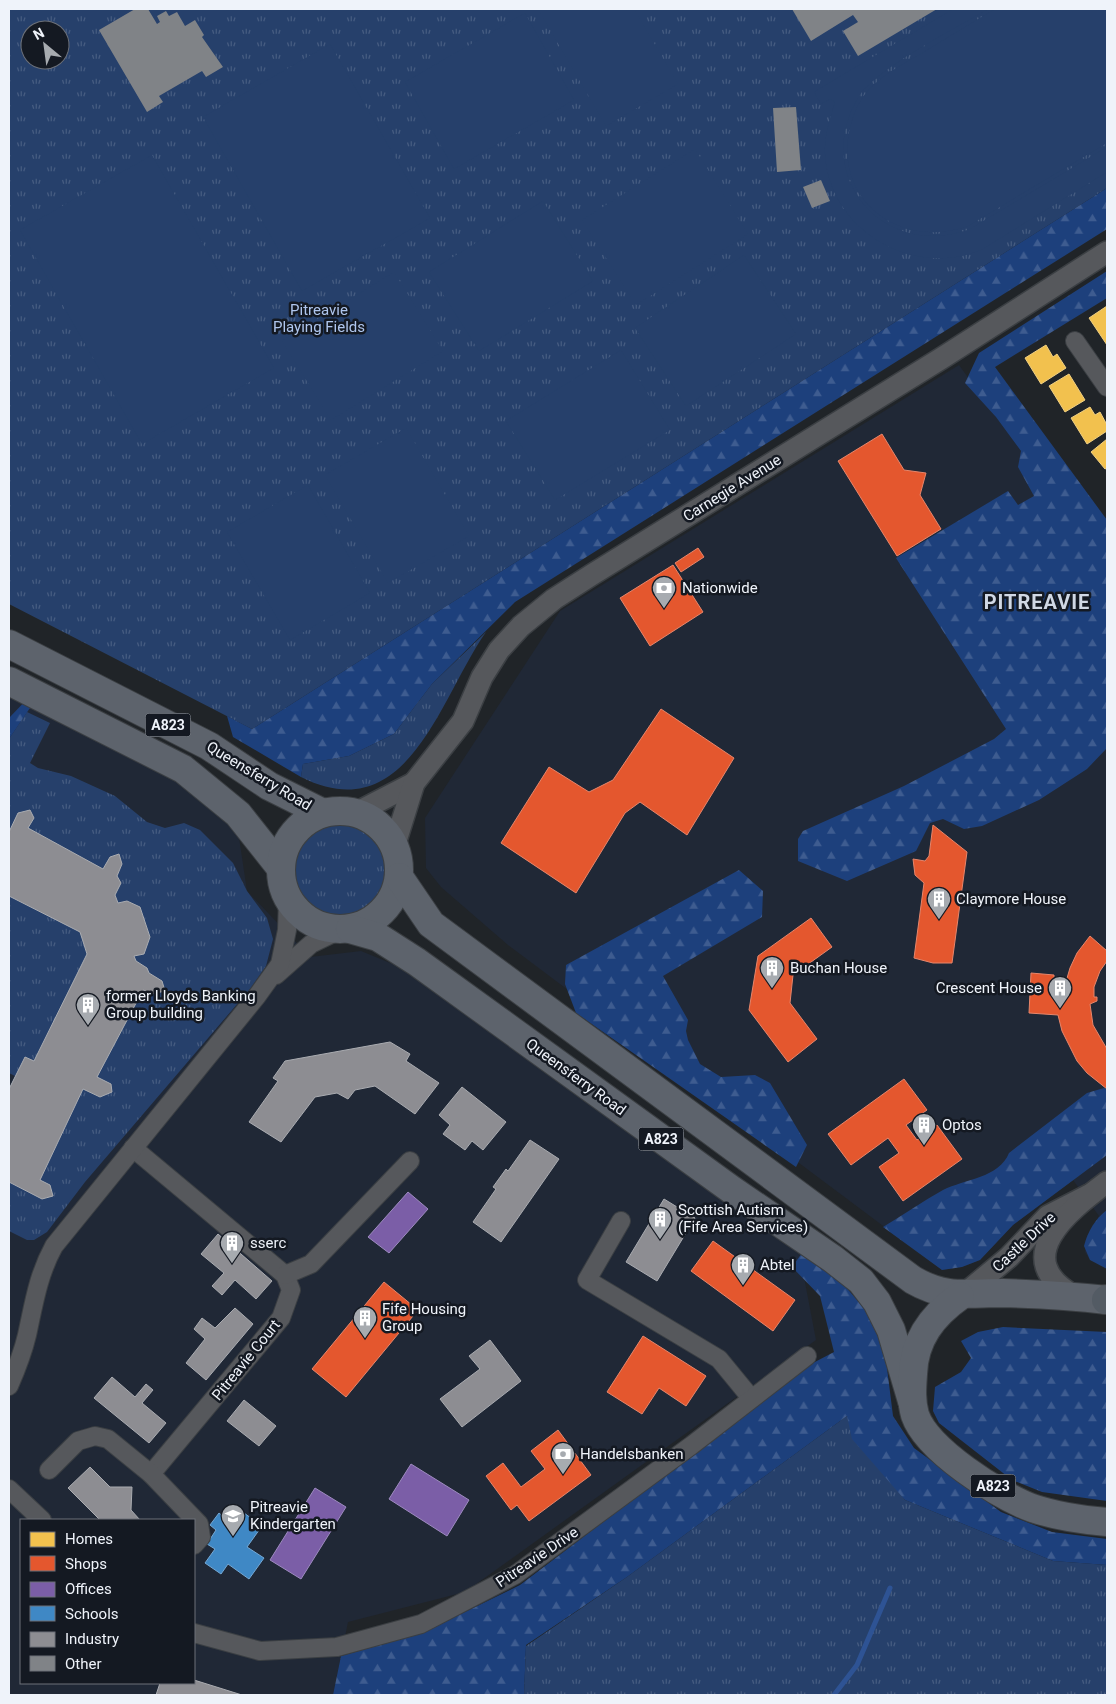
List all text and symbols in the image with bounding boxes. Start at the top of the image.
north arrow [20,20,70,70]
text: N [30,24,47,43]
park label: Pitreavie Playing Fields [273,301,365,336]
street label: Carnegie Avenue [680,451,784,525]
bank icon: Nationwide [651,575,677,609]
place label: Nationwide [682,579,758,597]
district label: PITREAVIE [984,590,1090,614]
road number: A823 [146,714,190,736]
street label: Queensferry Road [203,738,315,814]
building icon: Claymore House [926,886,952,920]
place label: Claymore House [956,890,1066,908]
building icon: Buchan House [759,955,785,989]
place label: Buchan House [790,959,887,977]
building icon: Crescent House [1047,975,1073,1009]
place label: Crescent House [936,979,1042,997]
place label: former Lloyds Banking Group building [106,987,256,1022]
building icon: former Lloyds Banking Group building [75,992,101,1026]
street label: Queensferry Road [523,1035,629,1119]
building icon: Optos [911,1112,937,1146]
place label: Optos [942,1116,982,1134]
road number: A823 [638,1128,684,1150]
place label: Scottish Autism (Fife Area Services) [678,1201,808,1236]
building icon: Scottish Autism (Fife Area Services) [647,1206,673,1240]
street label: Castle Drive [989,1208,1059,1276]
building icon: sserc [219,1230,245,1264]
place label: sserc [250,1234,286,1252]
building icon: Abtel [730,1252,756,1286]
place label: Abtel [760,1256,795,1274]
place label: Fife Housing Group [382,1300,466,1335]
building icon: Fife Housing Group [352,1305,378,1339]
street label: Pitreavie Court [208,1316,284,1404]
bank icon: Handelsbanken [550,1441,576,1475]
place label: Handelsbanken [580,1445,684,1463]
road number: A823 [970,1474,1016,1498]
place label: Pitreavie Kindergarten [250,1498,336,1533]
school or university icon: Pitreavie Kindergarten [220,1503,246,1537]
legend [20,1519,195,1684]
street label: Pitreavie Drive [492,1523,582,1591]
text: Homes [65,1530,113,1548]
text: Shops [65,1555,107,1573]
text: Offices [65,1580,112,1598]
text: Schools [65,1605,119,1623]
text: Industry [65,1630,119,1648]
text: Other [65,1655,102,1673]

